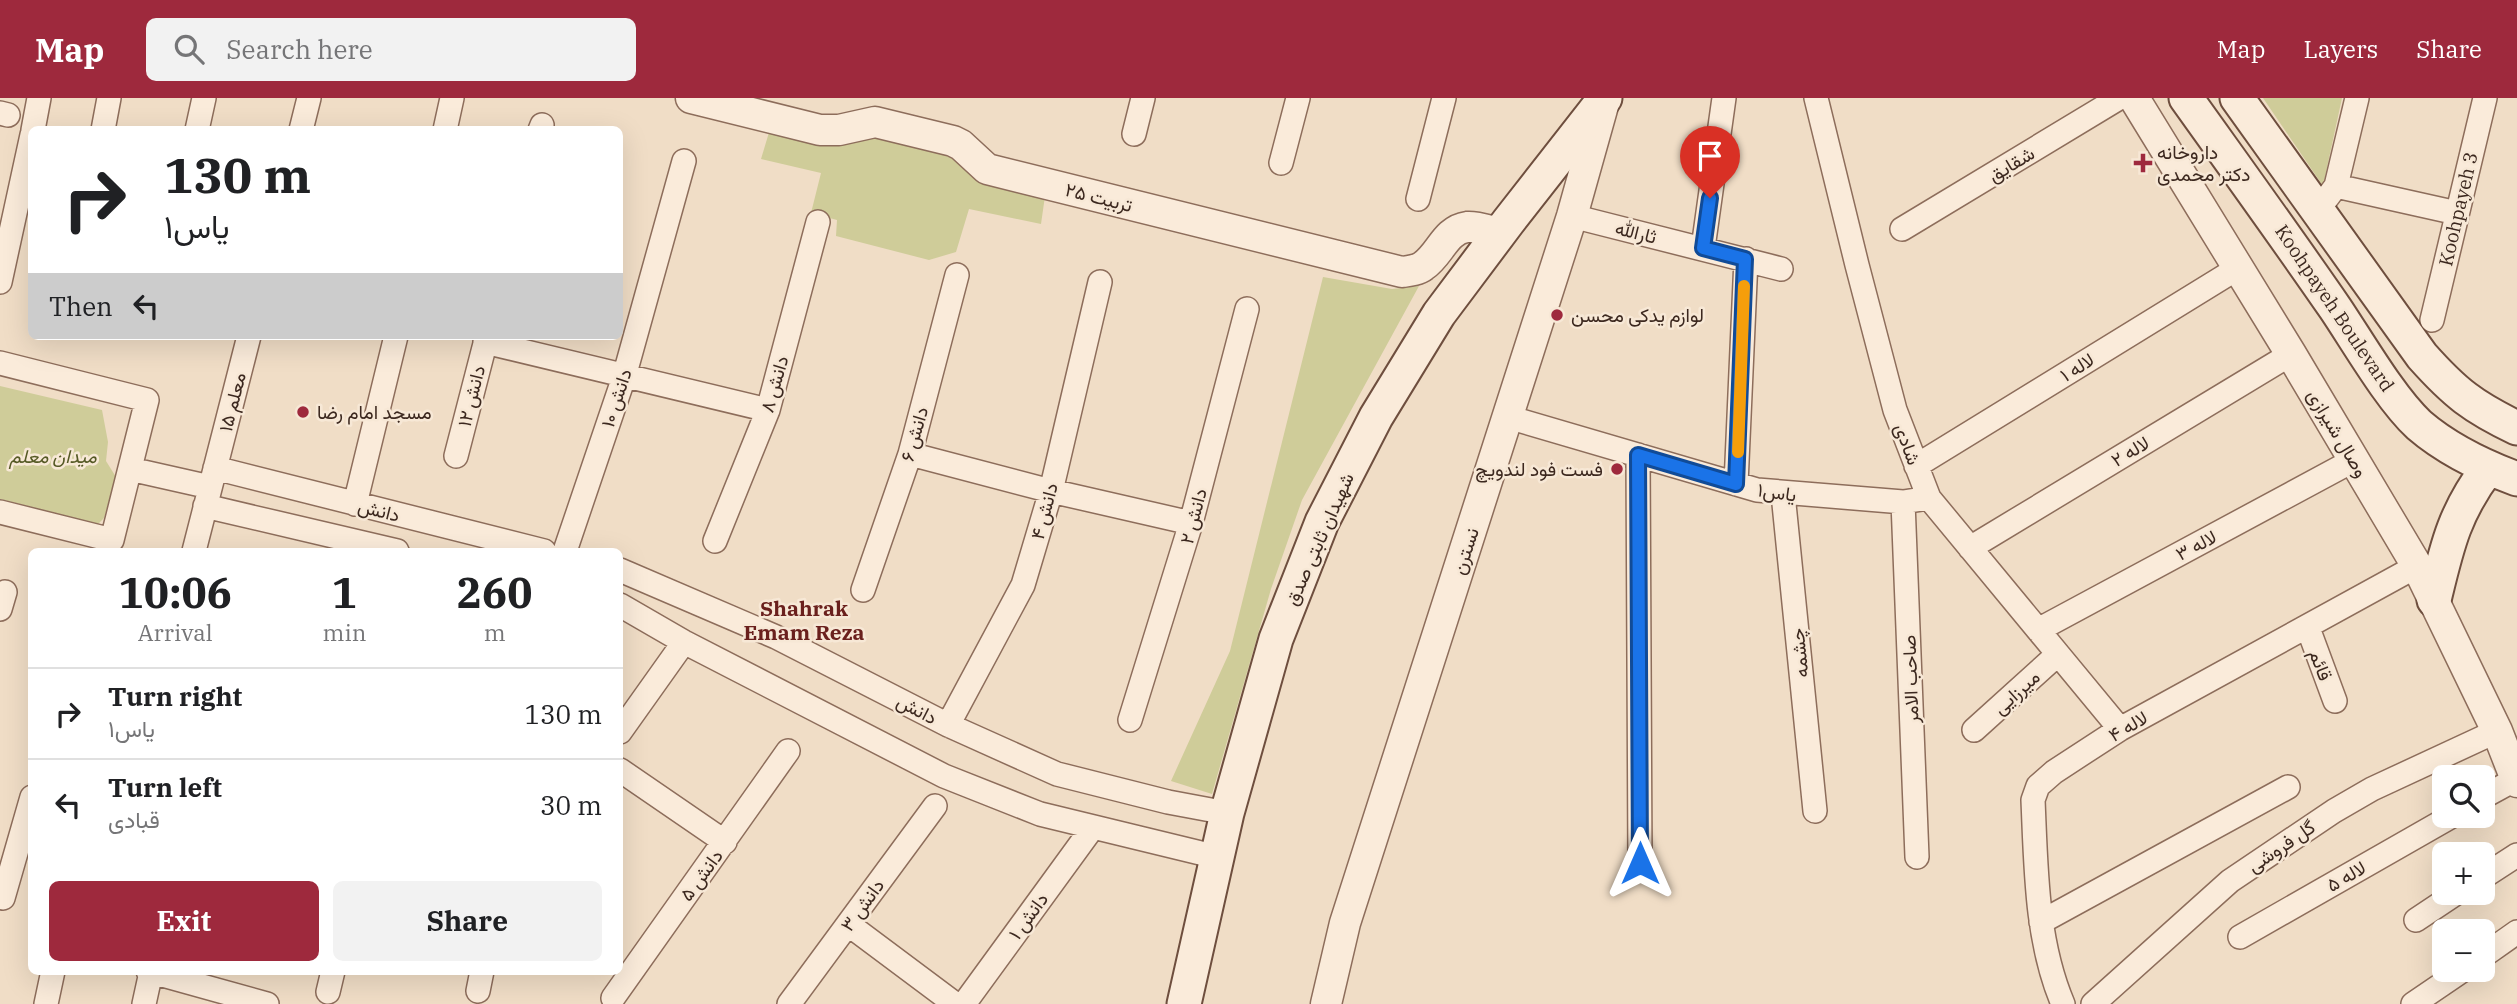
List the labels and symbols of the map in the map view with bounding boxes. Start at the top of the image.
pin [1680,126,1740,198]
place label: داروخانه دکتر محمدی [2157,140,2250,186]
street label: شقایق [1983,141,2039,187]
street label: Koohpayeh 3 [2433,150,2483,268]
marker: داروخانه دکتر محمدی [2135,155,2151,171]
street label: تربیت ۲۵ [1063,177,1135,217]
street label: ثارالله [1613,215,1659,249]
street label: Koohpayeh Boulevard [2270,220,2400,396]
place label: لوازم یدکی محسن [1571,303,1704,328]
marker: لوازم یدکی محسن [1549,307,1565,323]
street label: لاله ۱ [2055,347,2099,387]
street label: دانش ۸ [754,353,794,415]
street label: دانش ۱۲ [452,363,490,429]
street label: دانش ۱۰ [595,366,637,430]
street label: معلم ۱۵ [213,370,252,434]
street label: وصال شیرازی [2302,384,2374,482]
place label: مسجد امام رضا [317,400,432,425]
marker: مسجد امام رضا [295,404,311,420]
street label: دانش ۶ [895,404,933,464]
street label: شادی [1889,420,1927,468]
street label: لاله ۲ [2106,430,2154,472]
park label: میدان معلم [8,444,98,469]
place label: فست فود لندویچ [1475,457,1603,483]
marker: فست فود لندویچ [1609,461,1625,477]
street label: شهیدان ثابتی صدق [1279,469,1359,609]
street label: یاس۱ [1756,477,1798,507]
street label: دانش ۴ [1025,480,1063,542]
street label: دانش ۲ [1174,485,1212,547]
street label: دانش [356,493,402,527]
street label: لاله ۳ [2171,524,2221,566]
street label: نسترن [1446,525,1484,577]
district label: Shahrak Emam Reza [744,594,864,646]
street label: چشمه [1784,627,1816,679]
street label: صاحب الامر [1896,634,1924,725]
street label: قائم [2303,646,2338,684]
street label: میرزایی [1987,665,2045,719]
street label: دانش [893,689,941,729]
street label: لاله ۴ [2104,705,2152,747]
street label: گل فروشی [2242,815,2320,877]
position arrow [1603,826,1677,900]
street label: دانش ۵ [674,844,728,906]
street label: لاله ۵ [2322,855,2370,897]
street label: دانش ۳ [835,874,889,936]
street label: دانش ۱ [1003,888,1053,944]

